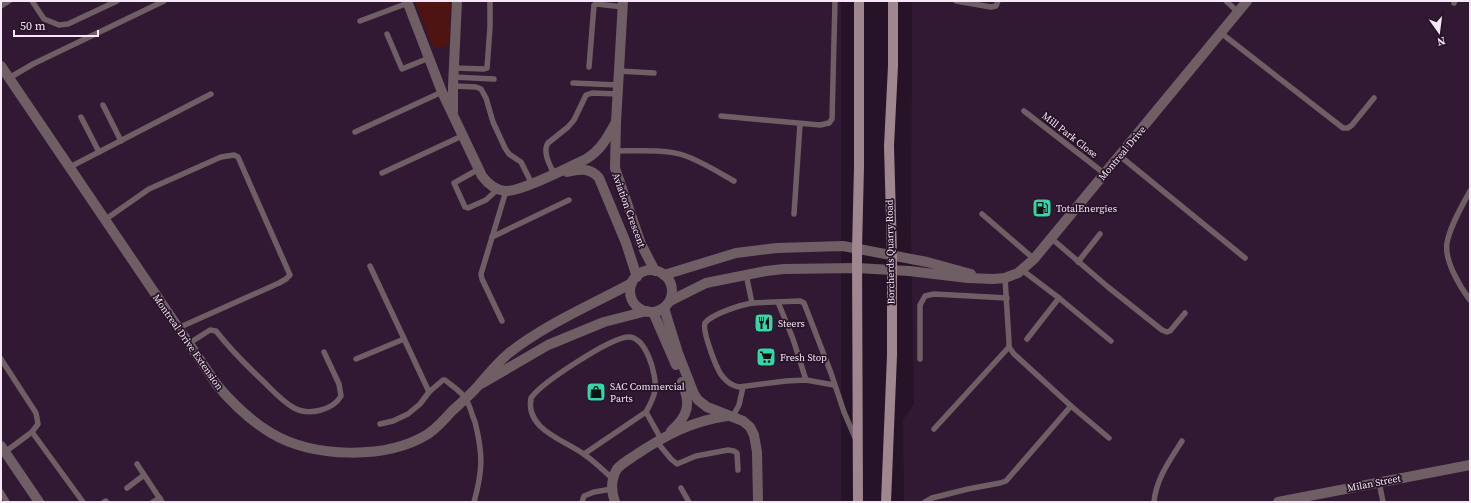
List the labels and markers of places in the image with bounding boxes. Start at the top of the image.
fuel station icon: TotalEnergies [1031,197,1053,219]
place label: TotalEnergies [1056,202,1117,215]
restaurant icon: Steers [753,312,775,334]
place label: Steers [778,317,805,330]
supermarket icon: Fresh Stop [755,346,777,368]
place label: Fresh Stop [780,351,827,364]
place label: SAC Commercial Parts [610,380,685,405]
shop icon: SAC Commercial Parts [585,381,607,403]

